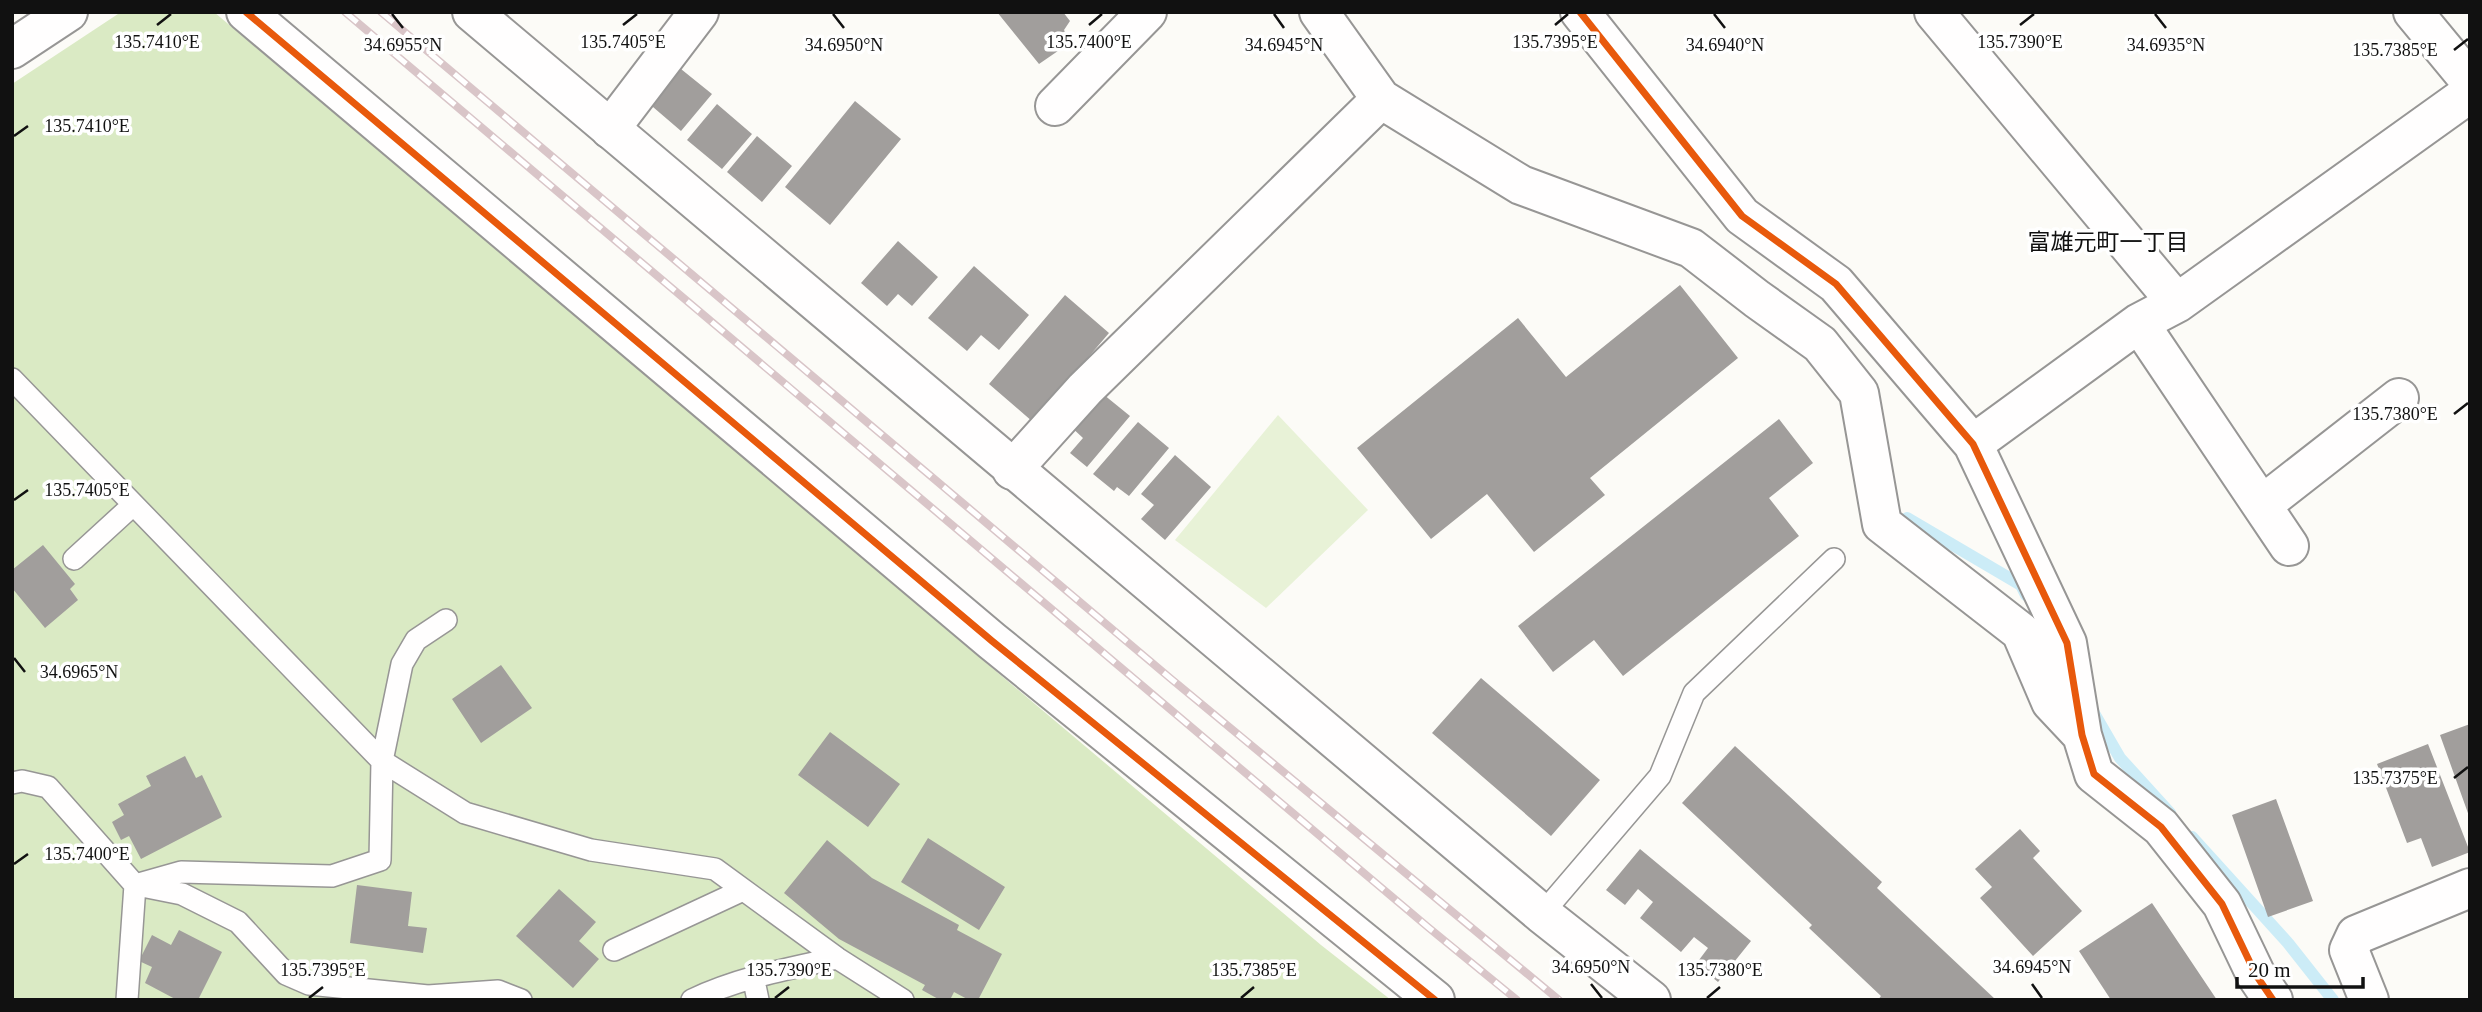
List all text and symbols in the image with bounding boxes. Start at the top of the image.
text: 135.7410°E [114,32,200,52]
text: 135.7405°E [580,32,666,52]
text: 135.7400°E [1046,32,1132,52]
text: 135.7395°E [1512,32,1598,52]
text: 135.7390°E [1977,32,2063,52]
text: 34.6955°N [364,35,442,55]
text: 34.6950°N [805,35,883,55]
text: 34.6945°N [1245,35,1323,55]
text: 34.6940°N [1686,35,1764,55]
text: 34.6935°N [2127,35,2205,55]
text: 135.7385°E [2352,40,2438,60]
text: 135.7410°E [44,116,130,136]
district label: 富雄元町一丁目 [2028,230,2189,255]
text: 135.7380°E [2352,404,2438,424]
text: 135.7405°E [44,480,130,500]
text: 34.6965°N [40,662,118,682]
text: 135.7375°E [2352,768,2438,788]
text: 135.7400°E [44,844,130,864]
scale bar [2237,946,2363,990]
text: 34.6950°N [1552,957,1630,977]
text: 34.6945°N [1993,957,2071,977]
text: 20 m [2248,958,2291,982]
text: 135.7395°E [280,960,366,980]
text: 135.7390°E [746,960,832,980]
text: 135.7385°E [1211,960,1297,980]
text: 135.7380°E [1677,960,1763,980]

